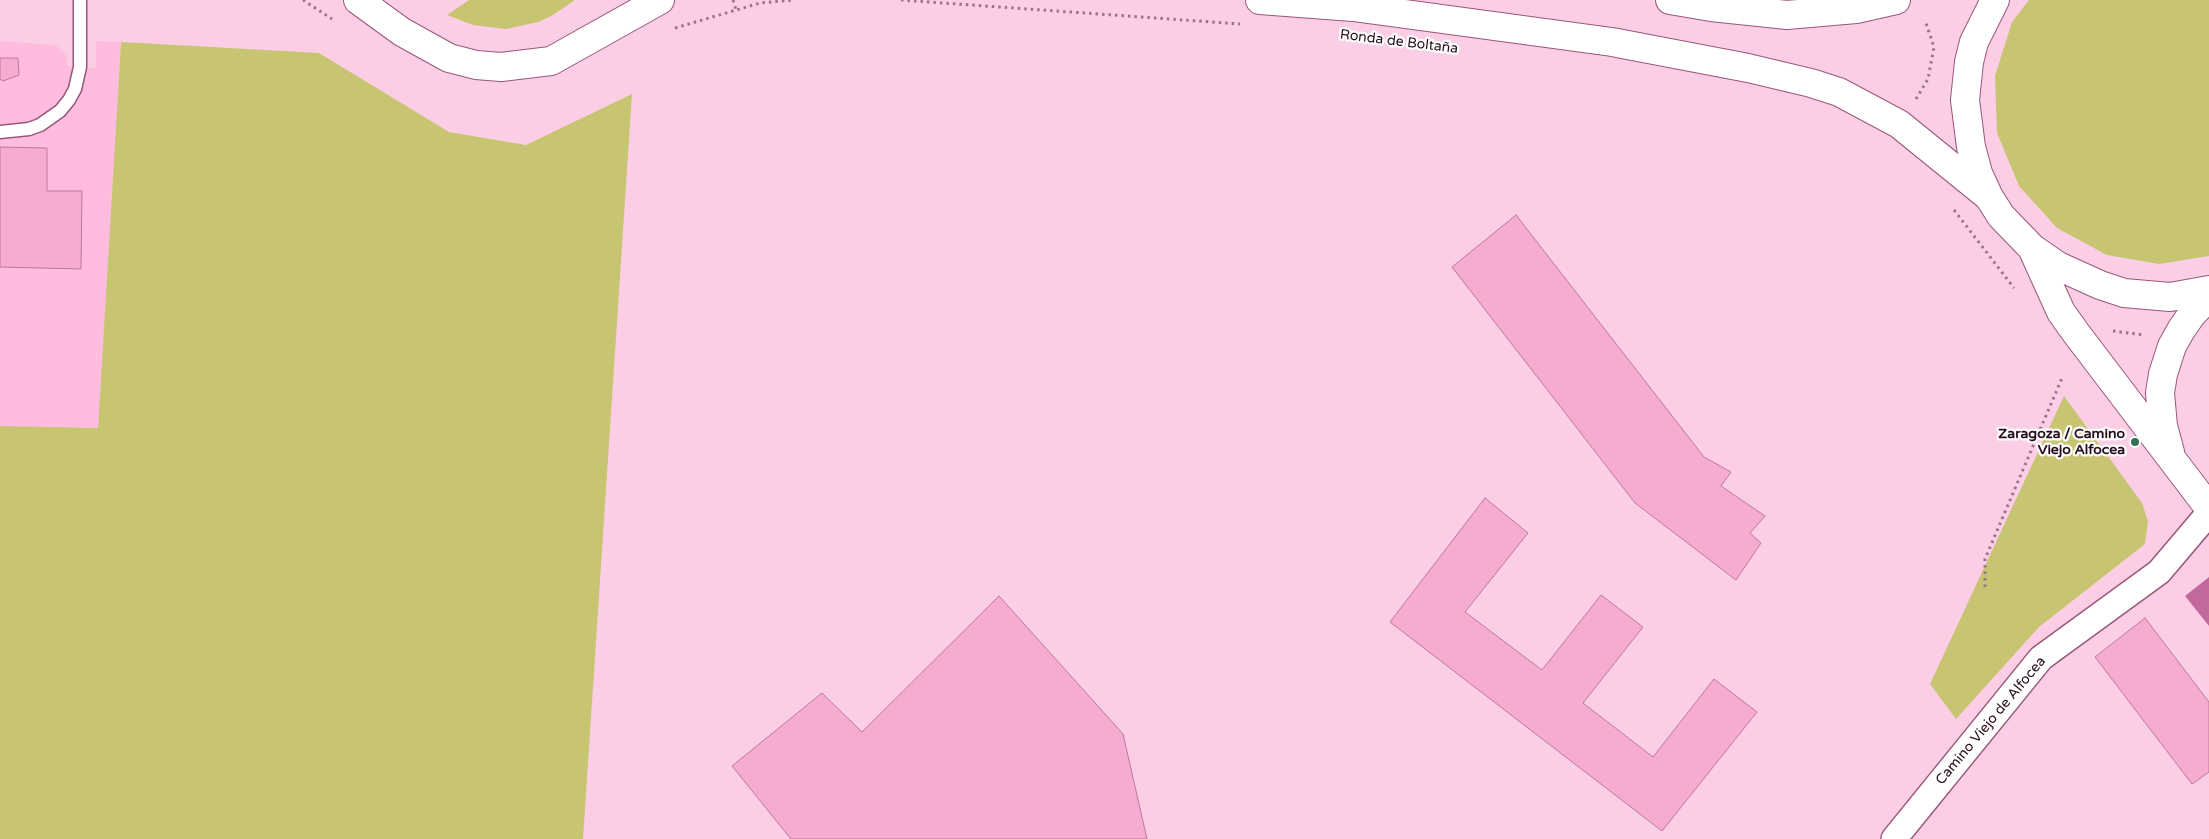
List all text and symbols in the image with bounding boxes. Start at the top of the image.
street label: Ronda de Boltaña [1339,26,1459,58]
place label: Zaragoza / Camino Viejo Alfocea [1998,426,2125,458]
marker: Zaragoza / Camino Viejo Alfocea [2129,436,2141,448]
street label: Camino Viejo de Alfocea [1932,653,2050,789]

